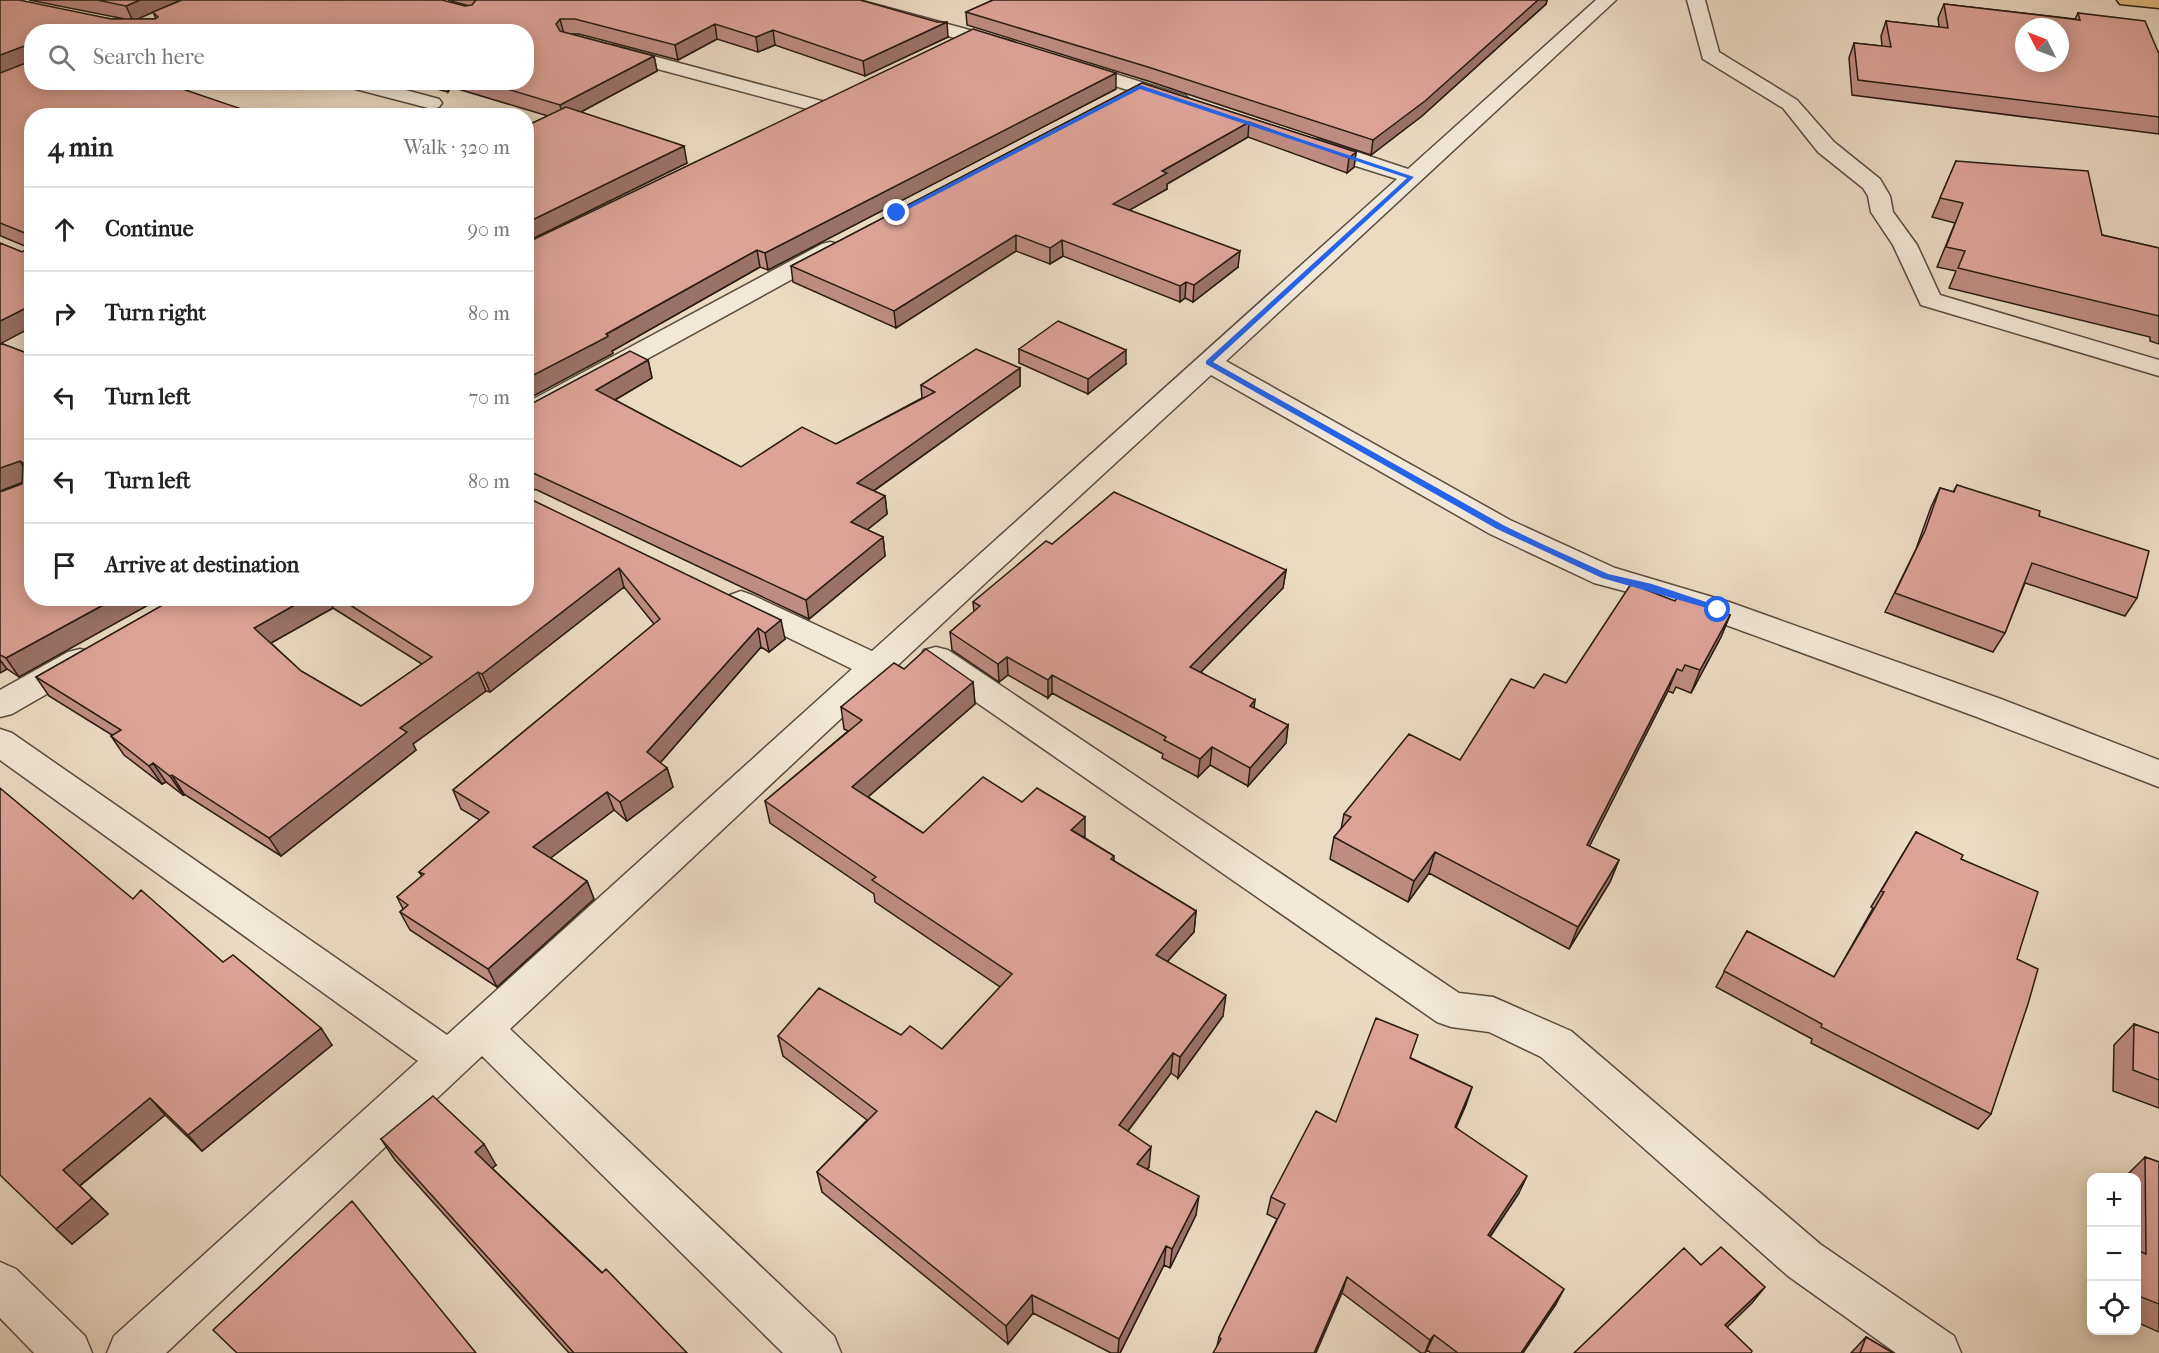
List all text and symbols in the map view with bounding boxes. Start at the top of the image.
north arrow [2015,18,2069,72]
search box [24,24,534,90]
icon: search [45,41,78,74]
text: Search here [93,44,205,70]
text: 4 min [48,132,113,163]
text: Walk · 320 m [404,136,510,159]
route end [883,199,909,225]
icon: ahead [48,213,81,246]
text: Continue [105,216,194,242]
text: 90 m [468,218,510,241]
icon: right [48,297,81,330]
text: Turn right [105,300,206,326]
text: 80 m [468,302,510,325]
icon: left [48,381,81,414]
text: Turn left [105,384,191,410]
text: 70 m [468,386,510,409]
icon: left [48,465,81,498]
text: Turn left [105,468,191,494]
text: 80 m [468,470,510,493]
icon: arrive [48,549,81,582]
text: Arrive at destination [105,552,299,578]
route start [1704,596,1730,622]
map controls [2087,1173,2141,1335]
button: + [2087,1173,2141,1227]
button: − [2087,1227,2141,1281]
button: locate [2087,1281,2141,1335]

